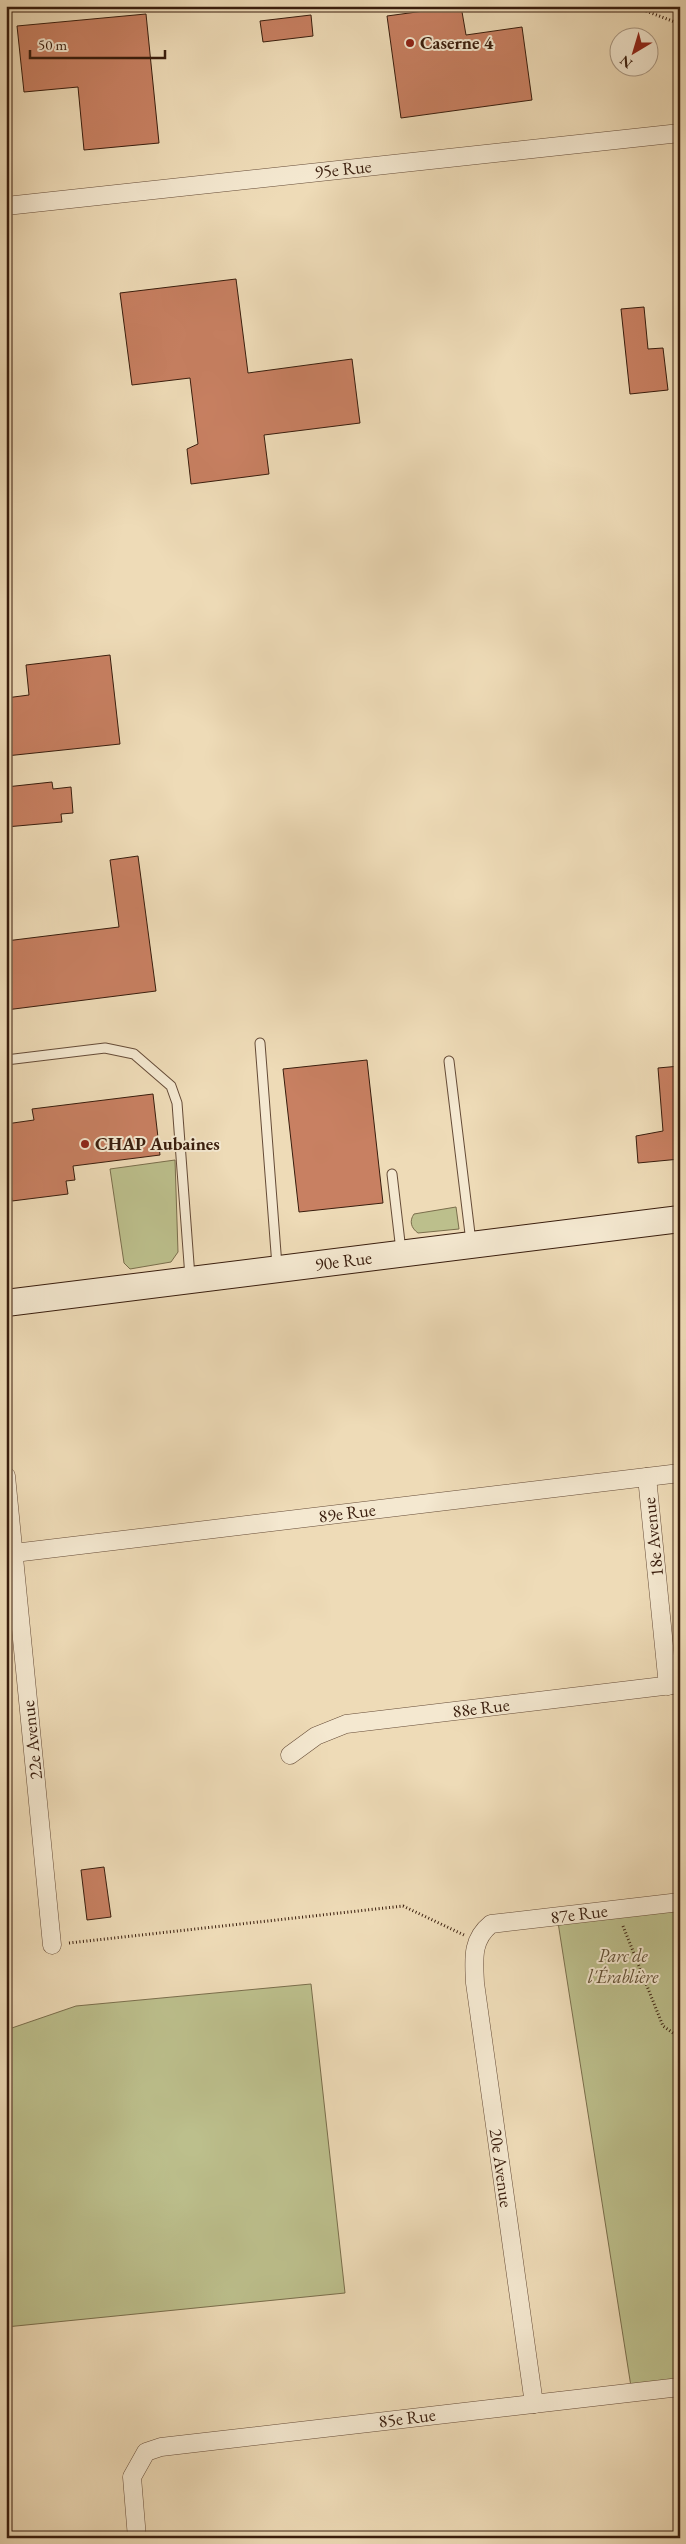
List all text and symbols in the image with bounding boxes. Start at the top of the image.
scale bar [30,28,165,60]
north arrow [608,28,658,78]
place label: Caserne 4 [420,31,494,54]
text: 50 m [38,35,67,54]
marker: Caserne 4 [404,37,416,49]
text: N [615,51,636,73]
street label: 95e Rue [313,154,373,183]
place label: CHAP Aubaines [95,1132,220,1155]
marker: CHAP Aubaines [79,1138,91,1150]
street label: 90e Rue [313,1246,373,1275]
street label: 18e Avenue [637,1496,668,1578]
street label: 89e Rue [317,1498,377,1527]
street label: 88e Rue [451,1693,511,1722]
street label: 22e Avenue [16,1699,47,1781]
street label: 87e Rue [549,1899,609,1928]
park label: Parc de l'Érablière [588,1944,659,1988]
street label: 20e Avenue [485,2127,518,2209]
street label: 85e Rue [377,2403,437,2432]

